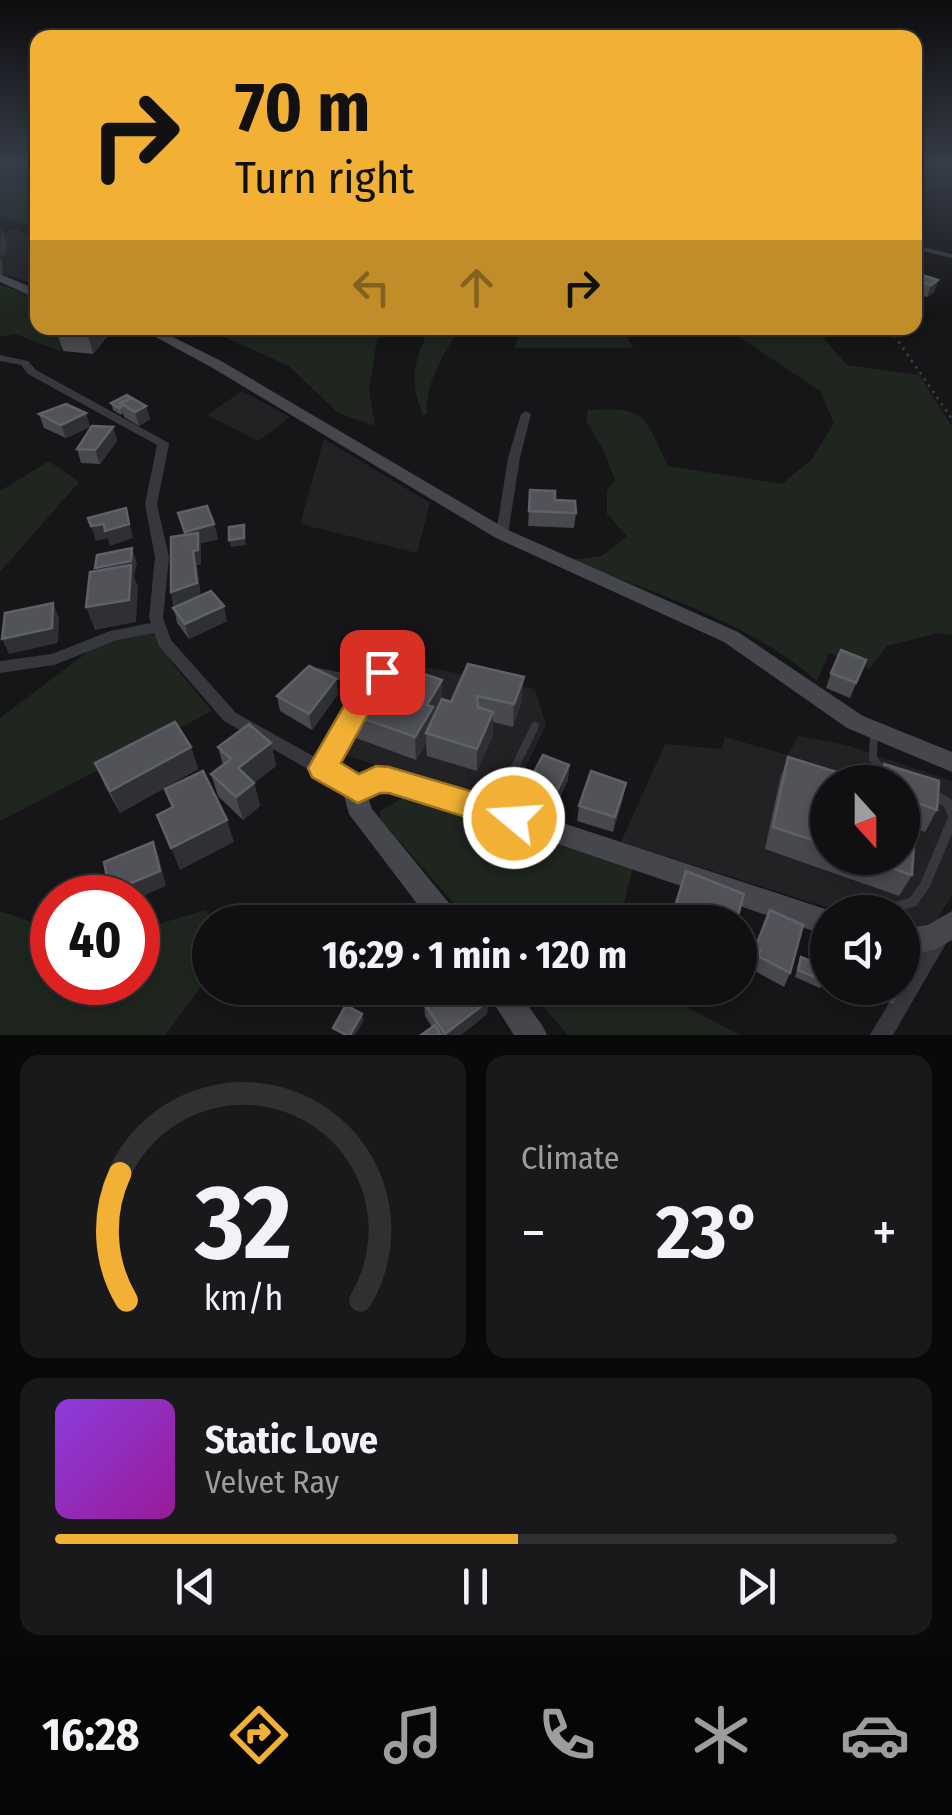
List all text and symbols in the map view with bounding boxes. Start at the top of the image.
text: 70 m [235,66,370,150]
icon: right [70,70,200,200]
text: Turn right [235,151,414,205]
icon: left [344,260,399,315]
icon: ahead [449,260,504,315]
icon: right [554,260,609,315]
pin [340,630,425,715]
icon: arrive [355,645,410,700]
north arrow [810,765,920,875]
map controls [810,765,920,1005]
position arrow [462,766,566,870]
speed limit sign: 40 [30,875,160,1005]
button: sound [810,895,920,1005]
text: 16:29 · 1 min · 120 m [322,932,627,978]
text: Climate [521,1139,620,1177]
text: 32 [194,1161,291,1286]
text: 23° [656,1188,762,1278]
text: − [521,1200,546,1266]
text: + [872,1200,897,1266]
text: km/h [203,1277,283,1319]
text: Static Love [205,1417,378,1463]
text: Velvet Ray [205,1463,339,1501]
icon: previous [168,1559,223,1614]
icon: pause [448,1559,503,1614]
icon: next [729,1559,784,1614]
icon: directions [224,1700,294,1770]
icon: music [378,1700,448,1770]
icon: phone [532,1700,602,1770]
icon: climate [686,1700,756,1770]
icon: car [840,1700,910,1770]
text: 16:28 [42,1708,140,1762]

